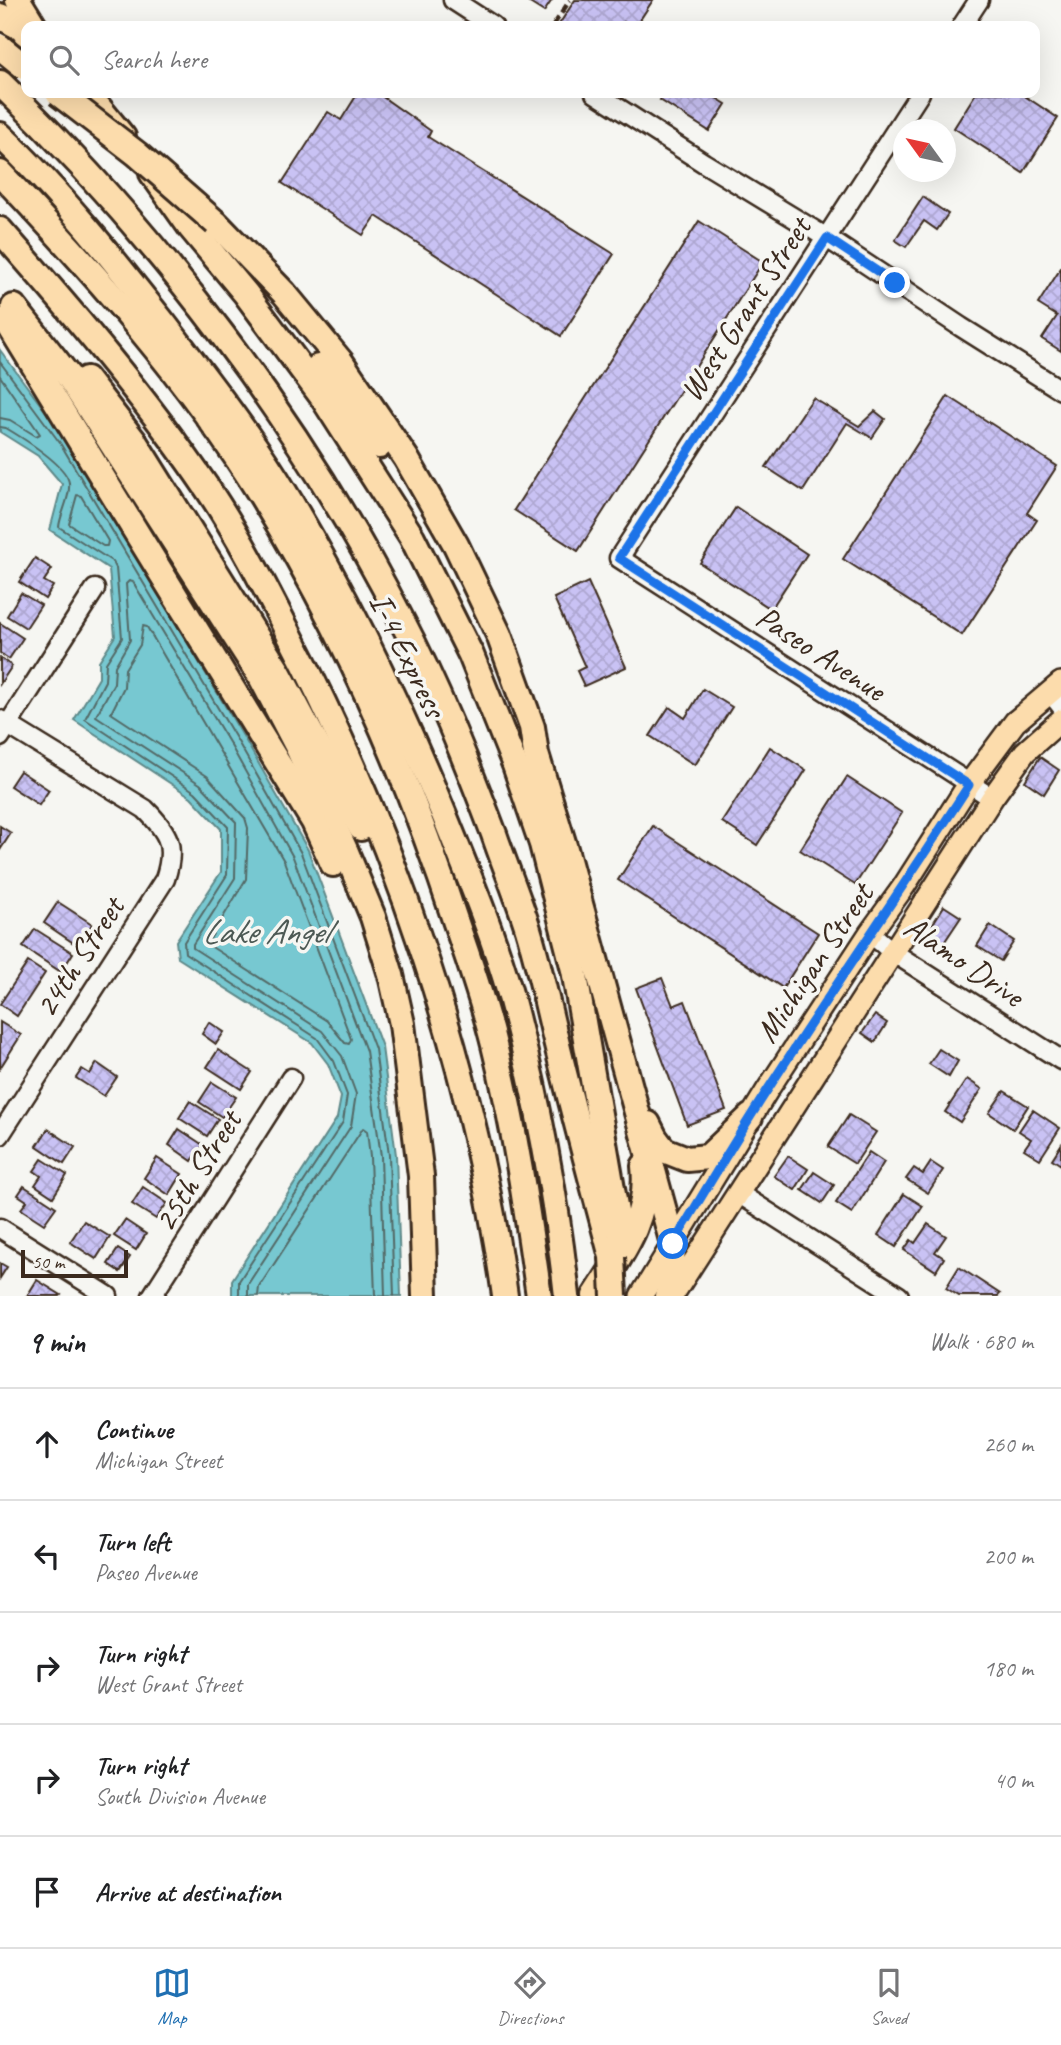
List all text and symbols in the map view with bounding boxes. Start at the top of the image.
search box [21,21,1040,98]
icon: search [45,41,83,79]
text: Search here [101,43,207,76]
north arrow [893,119,956,182]
street label: West Grant Street [670,207,822,409]
route end [879,267,910,298]
street label: I-4 Express [360,586,457,727]
street label: Paseo Avenue [748,596,896,712]
street label: Michigan Street [746,873,884,1050]
street label: 24th Street [25,886,135,1025]
street label: Alamo Drive [896,906,1034,1017]
water label: Lake Angel [202,909,340,954]
street label: 25th Street [143,1100,252,1239]
route start [657,1228,688,1259]
scale bar [21,1247,128,1279]
text: 50 m [32,1250,64,1274]
text: 9 min [28,1323,85,1361]
text: Walk · 680 m [929,1327,1033,1356]
text: Continue [95,1413,173,1446]
icon: ahead [28,1425,66,1463]
text: 260 m [984,1430,1033,1459]
text: Michigan Street [95,1446,222,1475]
text: Turn left [95,1525,170,1558]
icon: left [28,1537,66,1575]
text: 200 m [984,1542,1033,1571]
text: Paseo Avenue [95,1558,197,1587]
text: Turn right [95,1637,186,1670]
icon: right [28,1649,66,1687]
text: 180 m [984,1654,1033,1683]
text: West Grant Street [95,1670,242,1699]
text: Turn right [95,1749,186,1782]
icon: right [28,1761,66,1799]
text: 40 m [994,1766,1033,1795]
text: South Division Avenue [95,1782,265,1811]
icon: arrive [28,1873,66,1911]
text: Arrive at destination [95,1876,281,1909]
tab: Map [153,1964,191,2030]
tab: Directions [497,1964,564,2030]
tab: Saved [870,1964,908,2030]

